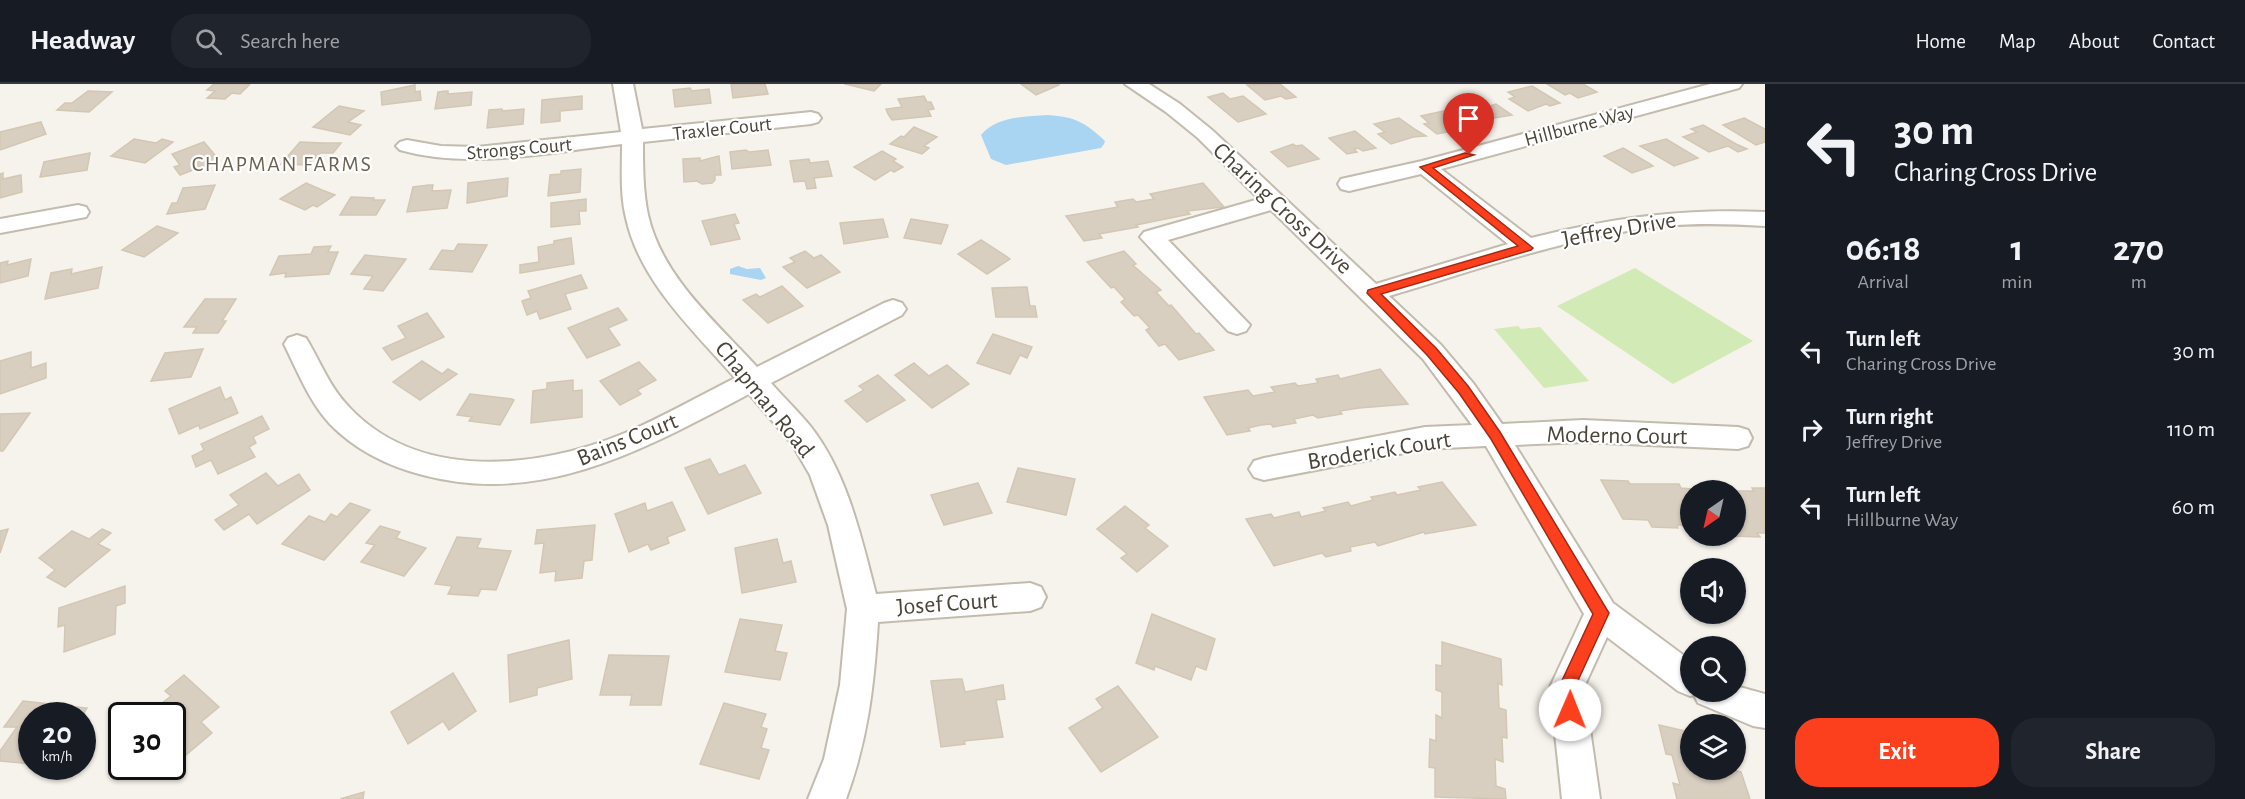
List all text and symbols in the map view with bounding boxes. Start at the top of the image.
search box [171,14,591,68]
icon: search [192,25,225,58]
text: Headway [30,27,135,55]
text: Search here [240,30,340,52]
text: Home [1915,31,1966,52]
text: Map [1999,31,2036,52]
text: About [2069,31,2119,52]
text: Contact [2152,31,2215,52]
pin [1443,93,1494,155]
icon: arrive [1452,102,1485,135]
street label: Hillburne Way [1522,102,1637,150]
icon: left [1795,108,1873,186]
text: 30 m [1894,110,1974,152]
street label: Traxler Court [672,114,773,144]
street label: Strongs Court [466,134,573,164]
street label: Charing Cross Drive [1208,138,1357,279]
district label: CHAPMAN FARMS [192,153,372,175]
text: Charing Cross Drive [1894,159,2097,186]
street label: Jeffrey Drive [1560,208,1678,252]
text: 06:18 [1846,231,1921,267]
text: 1 [2010,231,2023,267]
text: 270 [2113,231,2164,267]
text: Arrival [1857,272,1909,292]
text: min [2001,272,2033,292]
text: m [2131,272,2147,292]
text: Turn left [1846,328,1920,350]
icon: left [1795,335,1828,368]
street label: Chapman Road [710,337,818,462]
text: 30 m [2173,340,2215,362]
text: Charing Cross Drive [1846,354,1996,374]
text: Turn right [1846,406,1933,428]
street label: Bains Court [574,409,681,471]
icon: right [1795,413,1828,446]
text: 110 m [2167,418,2215,440]
street label: Moderno Court [1546,423,1688,449]
street label: Broderick Court [1306,428,1453,474]
text: Jeffrey Drive [1846,432,1942,452]
north arrow [1680,480,1746,546]
map controls [1680,480,1746,780]
text: Turn left [1846,484,1920,506]
icon: left [1795,491,1828,524]
text: 60 m [2172,496,2215,518]
text: Hillburne Way [1846,510,1958,530]
button: sound [1680,558,1746,624]
street label: Josef Court [896,588,999,619]
button: search [1680,636,1746,702]
position arrow [1538,678,1602,742]
speed limit sign: 30 [108,702,186,780]
button: layers [1680,714,1746,780]
button: Exit [1795,718,1999,787]
button: Share [2011,718,2215,787]
text: 20 [42,719,72,749]
text: km/h [42,749,72,764]

